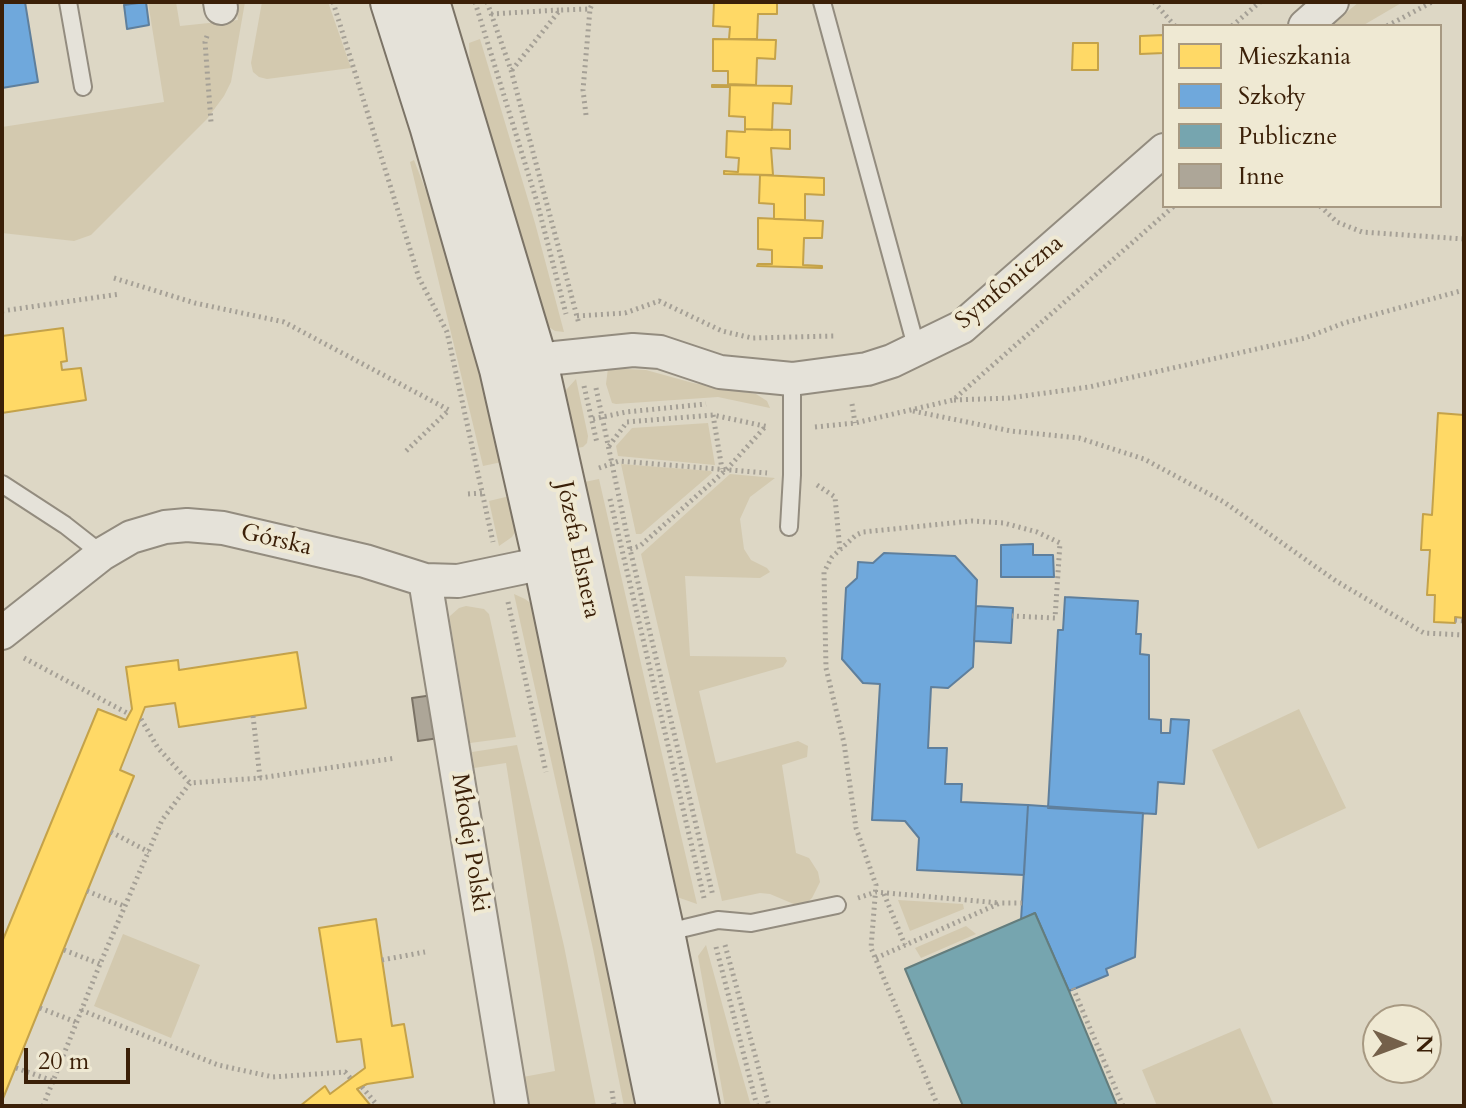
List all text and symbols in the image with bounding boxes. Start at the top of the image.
legend [1162,24,1442,208]
text: Mieszkania [1238,40,1351,73]
text: Szkoły [1238,80,1306,113]
text: Publiczne [1238,120,1337,153]
text: Inne [1238,160,1284,193]
street label: Symfoniczna [950,230,1070,336]
street label: Józefa Elsnera [548,479,606,621]
street label: Górska [238,519,314,563]
street label: Młodej Polski [444,772,494,914]
north arrow [1362,1004,1442,1084]
scale bar [28,1032,134,1082]
text: N [1409,1035,1439,1054]
text: 20 m [38,1045,89,1078]

